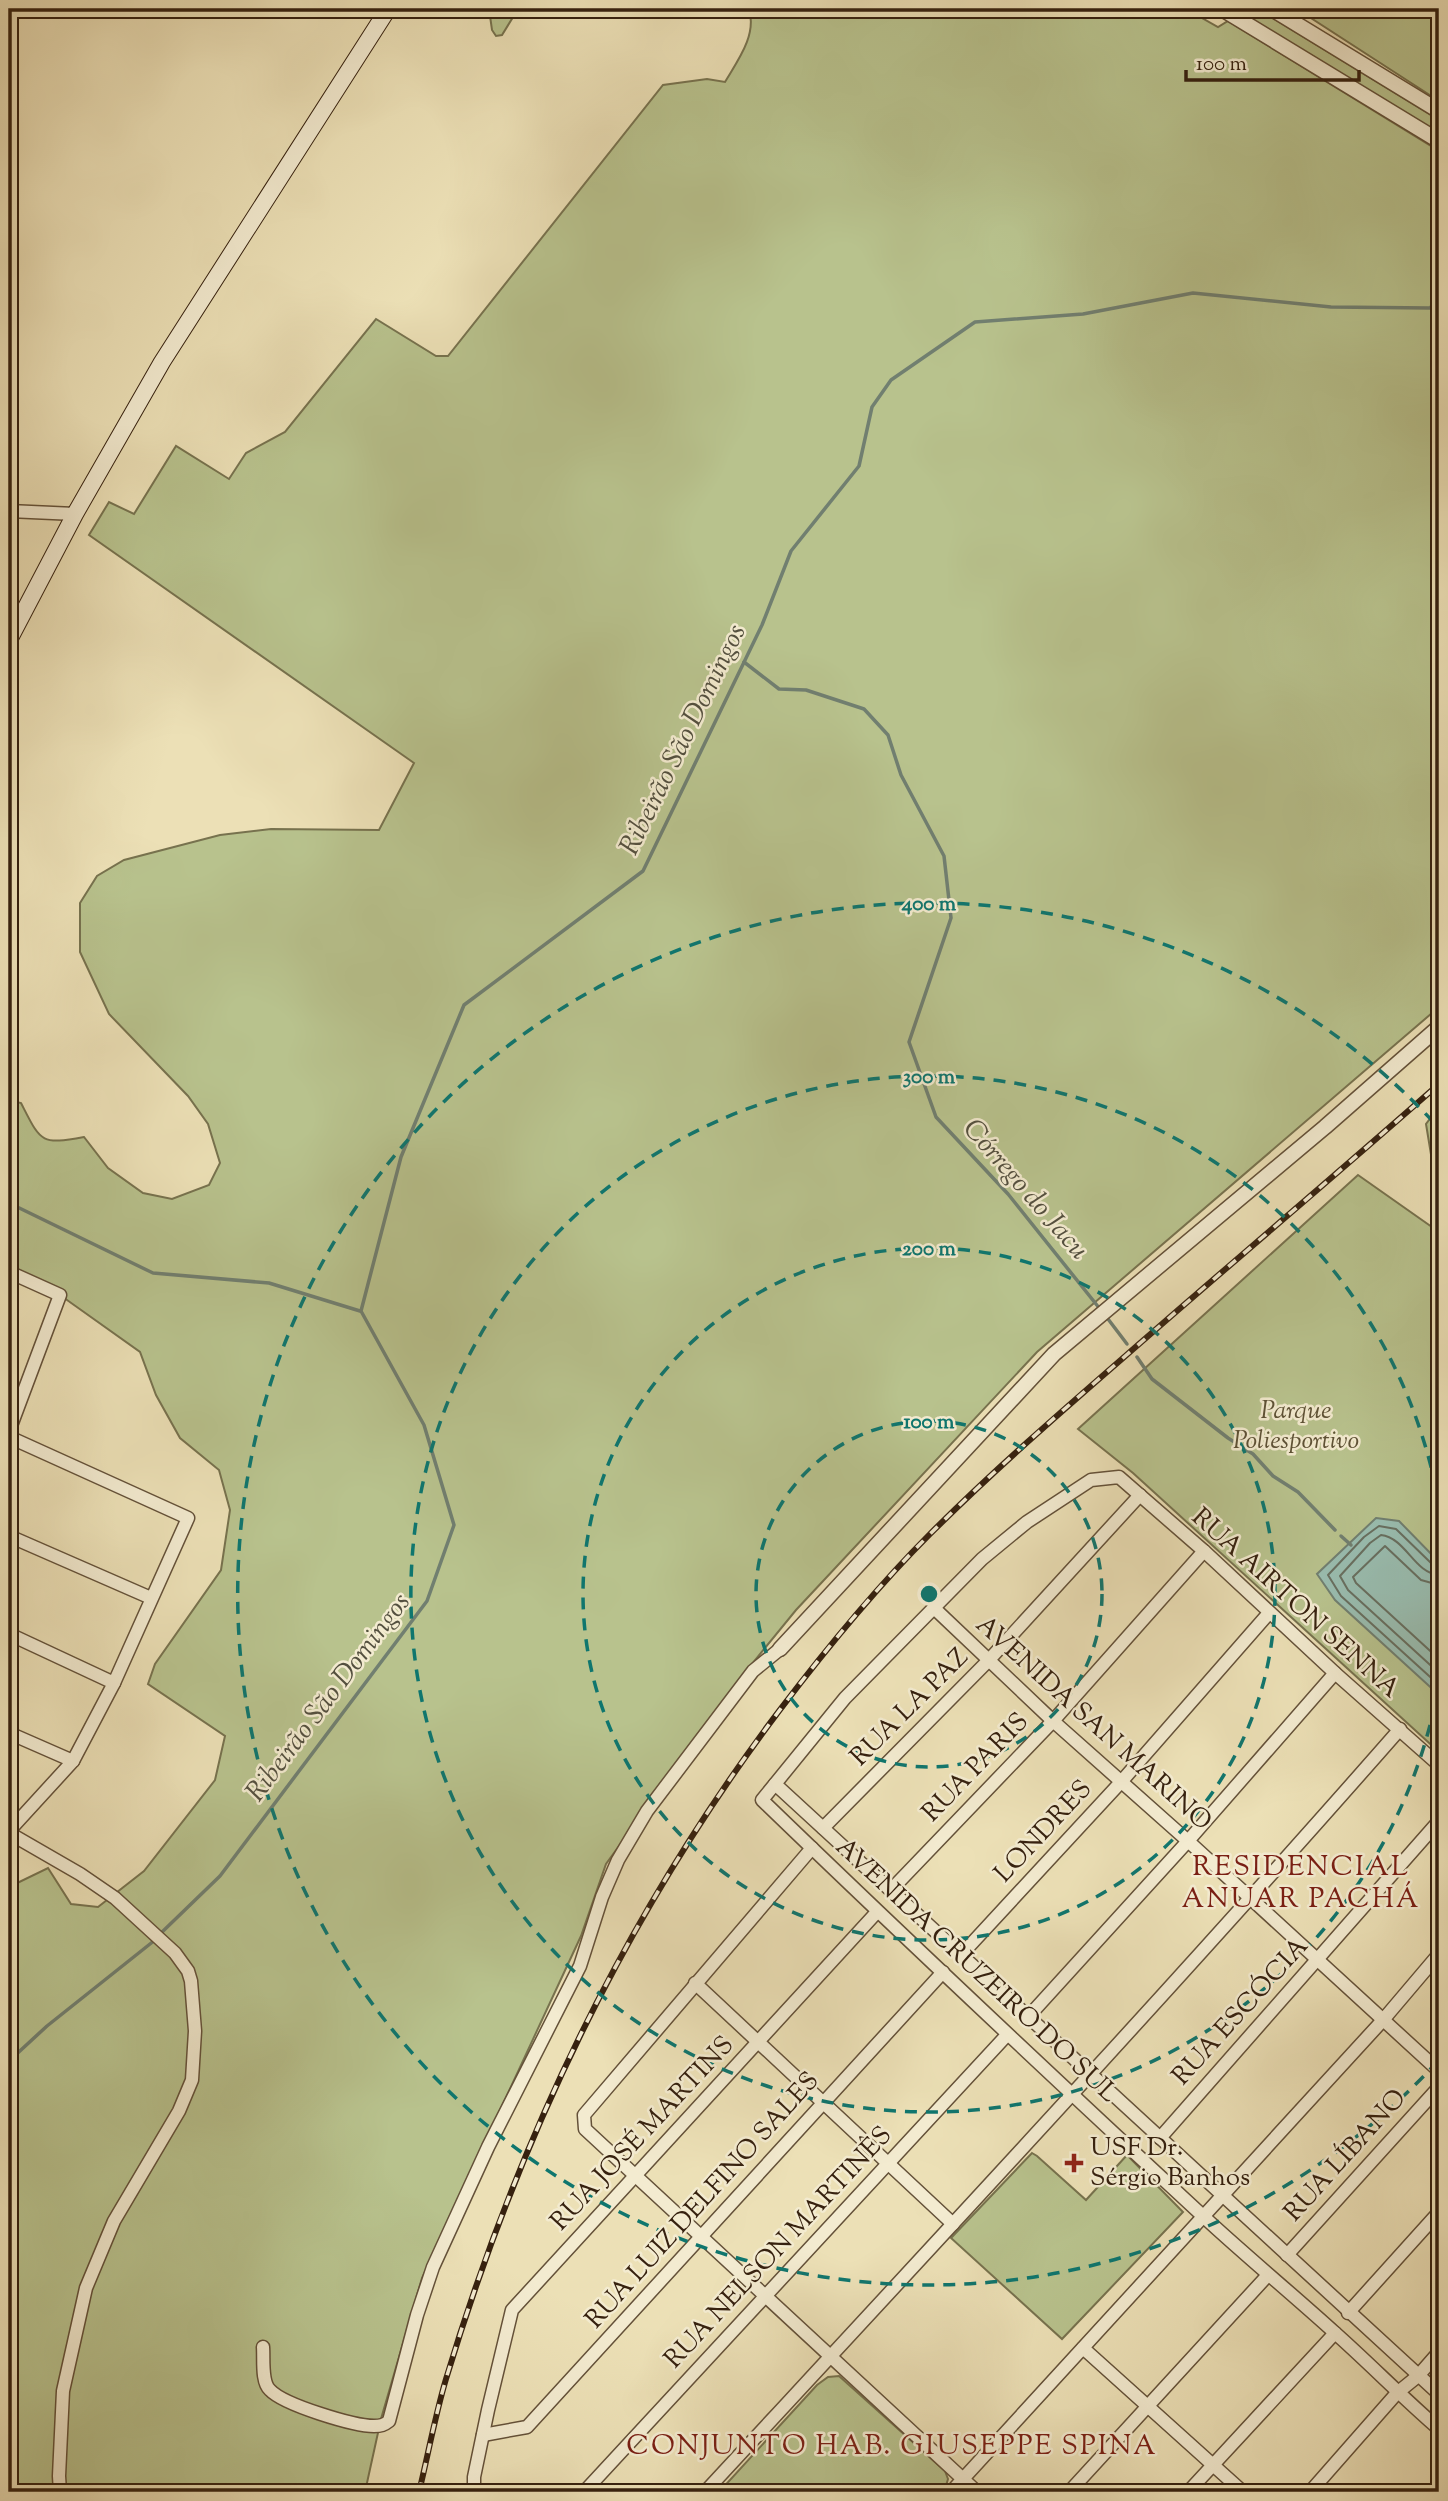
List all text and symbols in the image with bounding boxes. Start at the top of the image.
scale bar [1186,38,1359,82]
text: 100 m [1196,50,1247,80]
water label: Ribeirão São Domingos [611,618,757,862]
text: 400 m [901,890,957,920]
text: 300 m [903,1063,956,1093]
water label: Córrego do Jacu [952,1111,1098,1270]
text: 200 m [902,1235,957,1265]
park label: Parque Poliesportivo [1233,1393,1359,1460]
text: 100 m [904,1408,955,1438]
street label: RUA AIRTON SENNA [1183,1500,1407,1708]
centre of rings [917,1582,941,1606]
water label: Ribeirão São Domingos [237,1585,421,1811]
street label: AVENIDA SAN MARINO [967,1608,1219,1840]
street label: RUA LA PAZ [843,1640,978,1775]
street label: RUA PARIS [914,1705,1038,1831]
street label: LONDRES [987,1772,1101,1892]
street label: AVENIDA CRUZEIRO DO SUL [827,1830,1126,2112]
district label: RESIDENCIAL ANUAR PACHÁ [1181,1848,1421,1920]
street label: RUA ESCÓCIA [1164,1930,1318,2094]
street label: RUA JOSÉ MARTINS [543,2028,743,2240]
street label: RUA LUIZ DELFINO SALES [577,2064,829,2338]
street label: RUA LÍBANO [1276,2081,1416,2231]
street label: RUA NELSON MARTINÊS [657,2119,901,2377]
place label: USF Dr. Sérgio Banhos [1090,2130,1250,2197]
marker: USF Dr. Sérgio Banhos [1064,2153,1084,2173]
district label: CONJUNTO HAB. GIUSEPPE SPINA [626,2427,1158,2467]

